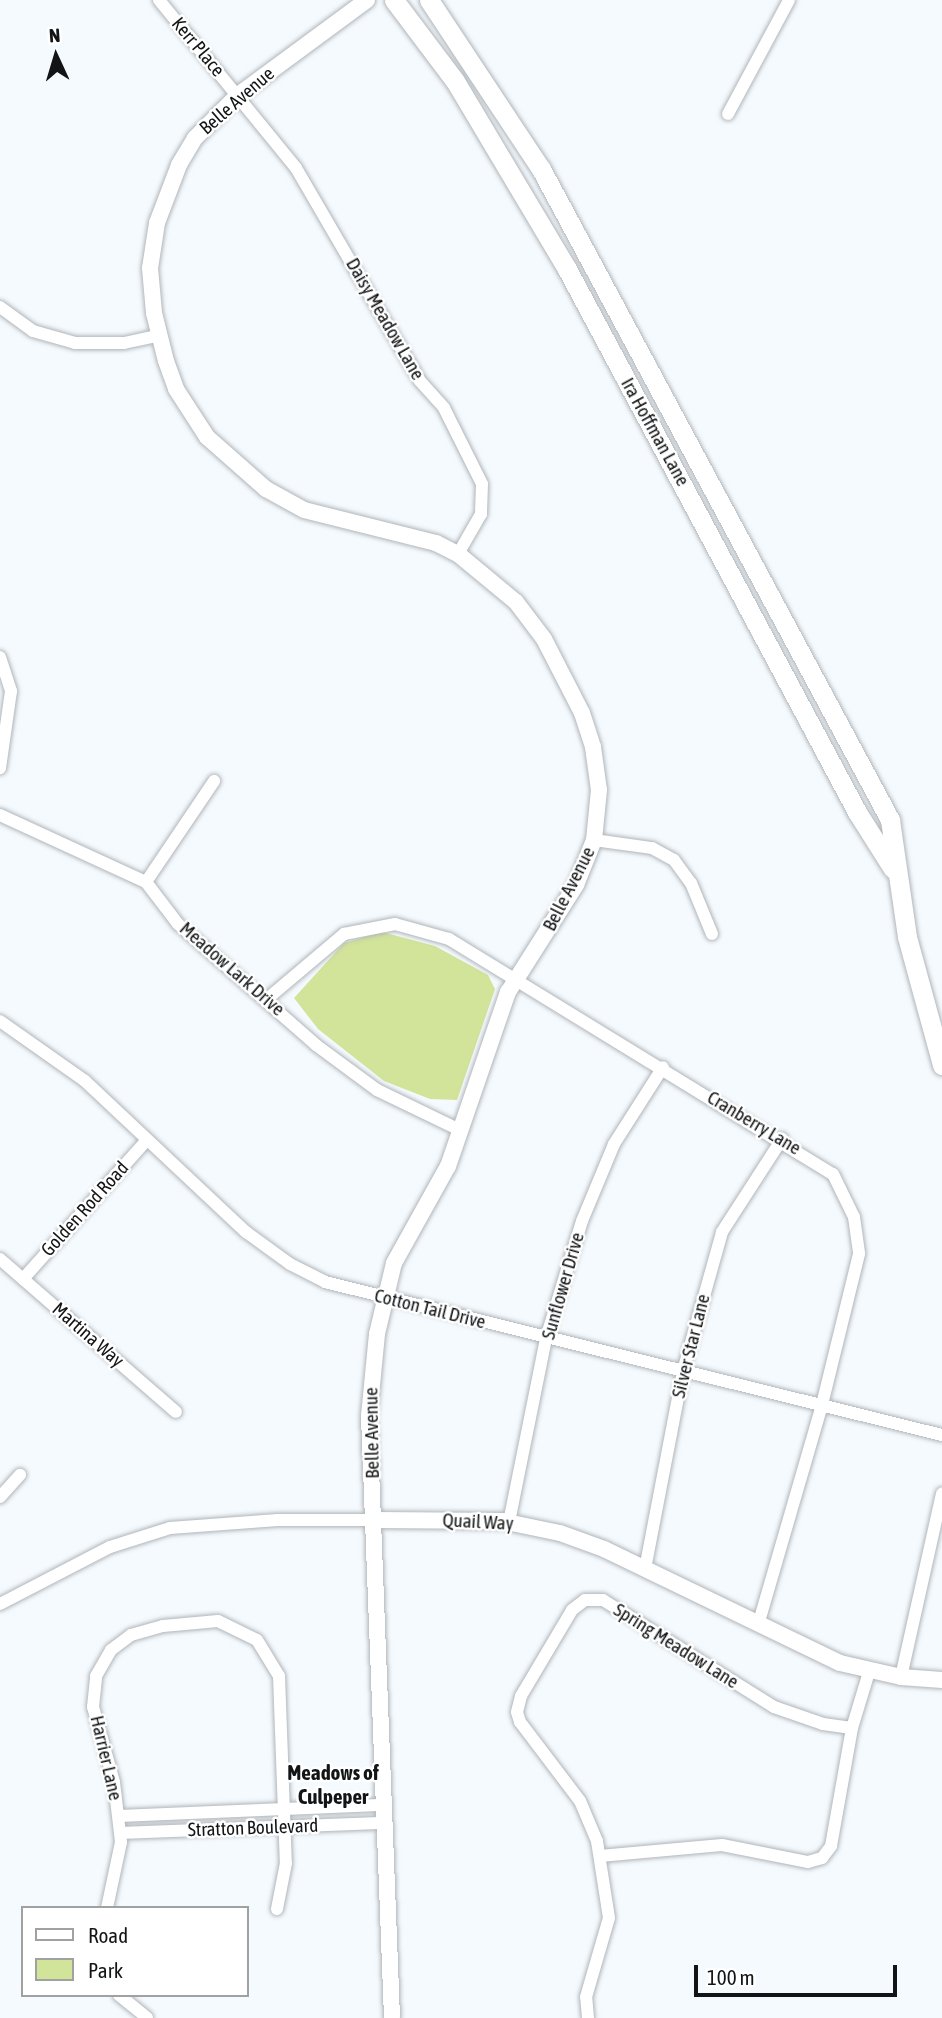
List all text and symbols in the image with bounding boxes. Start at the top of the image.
street label: Kerr Place [167,13,229,81]
north arrow [21,21,91,91]
text: N [48,24,61,46]
street label: Belle Avenue [195,62,279,140]
street label: Daisy Meadow Lane [341,254,429,384]
street label: Ira Hoffman Lane [616,374,694,490]
street label: Belle Avenue [538,843,600,935]
street label: Meadow Lark Drive [175,917,289,1021]
street label: Cranberry Lane [703,1086,805,1160]
street label: Golden Rod Road [37,1157,133,1261]
street label: Sunflower Drive [537,1230,589,1342]
street label: Cotton Tail Drive [372,1284,488,1334]
street label: Silver Star Lane [667,1292,715,1400]
street label: Martina Way [48,1298,128,1372]
street label: Belle Avenue [360,1387,384,1479]
street label: Quail Way [442,1509,514,1535]
street label: Spring Meadow Lane [609,1598,743,1694]
street label: Harrier Lane [85,1713,127,1803]
district label: Meadows of Culpeper [287,1759,379,1809]
street label: Stratton Boulevard [187,1814,319,1842]
legend [21,1906,248,1997]
text: Road [88,1923,128,1947]
scale bar [697,1952,900,1996]
text: Park [88,1958,123,1982]
text: 100 m [707,1965,755,1989]

